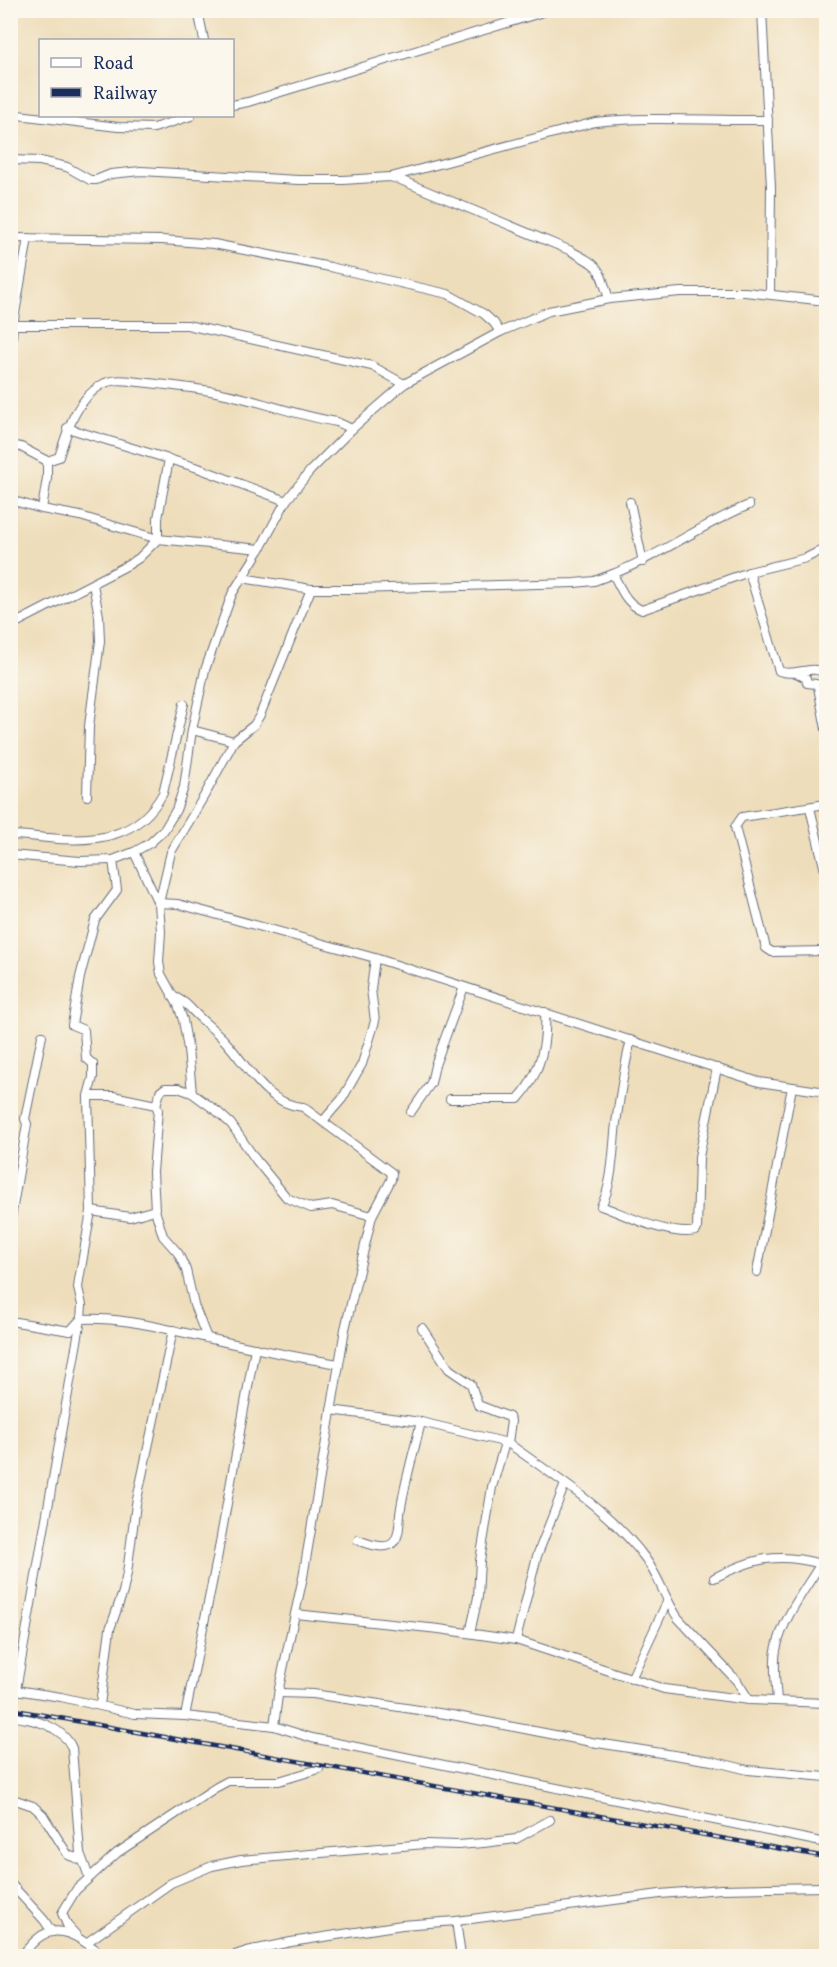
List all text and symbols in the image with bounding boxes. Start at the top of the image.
legend [39,39,234,117]
text: Road [93,52,134,77]
text: Railway [93,82,157,107]

